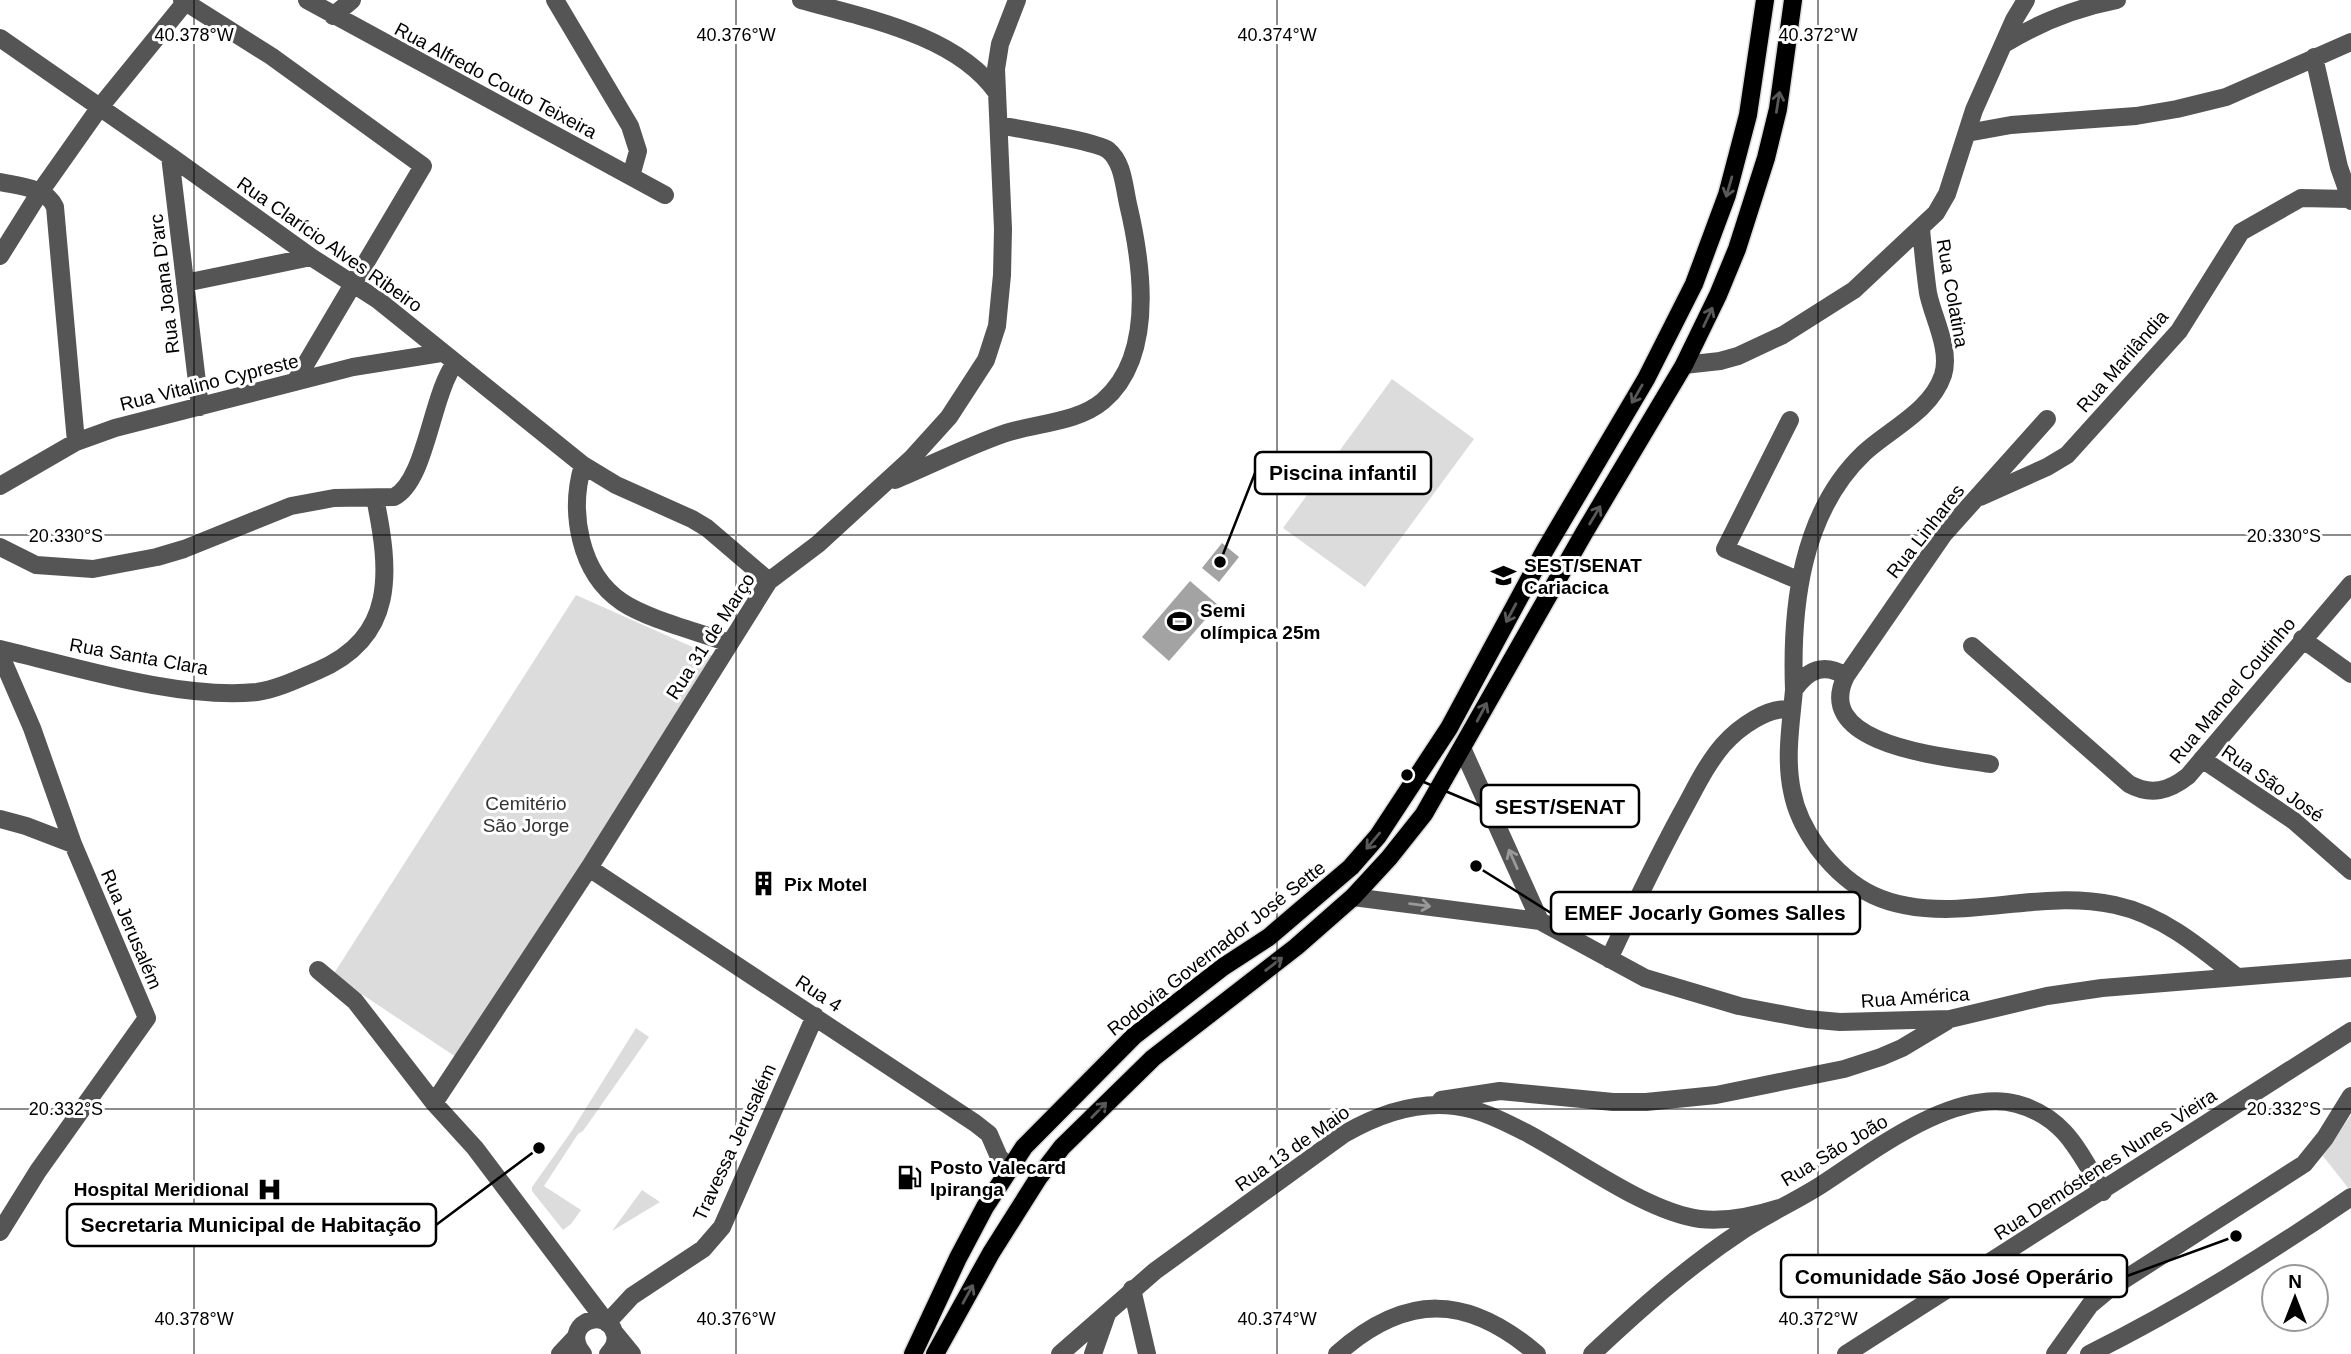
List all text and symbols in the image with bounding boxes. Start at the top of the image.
street label: Rua Alfredo Couto Teixeira [391,18,601,143]
text: 40.378°W [154,25,234,45]
text: 40.376°W [696,25,776,45]
text: 40.374°W [1237,25,1317,45]
text: 40.372°W [1778,25,1858,45]
one-way arrow [1772,91,1785,114]
street label: Rua Clarício Alves Ribeiro [233,173,426,316]
one-way arrow [1722,175,1735,198]
street label: Rua Joana D'arc [145,213,184,355]
street label: Rua Colatina [1933,237,1972,349]
street label: Rua Marilândia [2073,306,2173,416]
one-way arrow [1701,307,1715,328]
street label: Rua Vitalino Cypreste [118,350,301,415]
one-way arrow [1630,384,1644,404]
callout: Piscina infantil [1255,452,1431,494]
text: Piscina infantil [1269,461,1417,484]
street label: Rua Linhares [1882,480,1968,582]
one-way arrow [1588,505,1602,525]
text: 20.330°S [29,526,103,546]
text: 20.330°S [2247,526,2321,546]
place label: SEST/SENAT Cariacica [1524,555,1642,598]
school or university icon: SEST/SENAT Cariacica [1490,562,1518,590]
street label: Rua 31 de Março [662,569,759,703]
place label: Semi olímpica 25m [1200,600,1320,643]
one-way arrow [1504,602,1517,623]
sports icon: Semi olímpica 25m [1166,607,1194,635]
street label: Rua Manoel Coutinho [2165,613,2299,767]
street label: Rua Santa Clara [68,634,210,679]
one-way arrow [1475,702,1489,723]
street label: Rua São José [2218,741,2328,826]
callout: SEST/SENAT [1481,785,1639,827]
park label: Cemitério São Jorge [483,793,569,836]
text: SEST/SENAT [1495,795,1625,818]
one-way arrow [1365,832,1381,850]
one-way arrow [1506,848,1519,870]
street label: Rodovia Governador José Sette [1103,857,1329,1040]
street label: Rua Jerusalém [97,866,166,992]
building icon: Pix Motel [750,870,778,898]
place label: Pix Motel [784,874,867,895]
callout: EMEF Jocarly Gomes Salles [1551,892,1860,934]
one-way arrow [1408,899,1431,912]
text: EMEF Jocarly Gomes Salles [1564,901,1846,924]
one-way arrow [1264,957,1282,972]
street label: Rua 4 [792,971,846,1016]
street label: Rua América [1860,983,1970,1012]
street label: Travessa Jerusalém [689,1061,780,1224]
street label: Rua Demóstenes Nunes Vieira [1990,1084,2221,1244]
text: 20.332°S [29,1099,103,1119]
text: 20.332°S [2247,1099,2321,1119]
street label: Rua 13 de Maio [1231,1101,1353,1195]
one-way arrow [1091,1102,1108,1119]
street label: Rua São João [1777,1110,1891,1190]
place label: Posto Valecard Ipiranga [930,1157,1066,1200]
fuel station icon: Posto Valecard Ipiranga [896,1164,924,1192]
hospital icon: Hospital Meridional [255,1175,283,1203]
place label: Hospital Meridional [74,1179,249,1200]
callout: Secretaria Municipal de Habitação [67,1204,436,1246]
text: Secretaria Municipal de Habitação [81,1213,421,1236]
callout: Comunidade São José Operário [1781,1255,2127,1297]
north arrow [2260,1263,2330,1333]
text: Comunidade São José Operário [1795,1265,2113,1288]
text: N [2288,1271,2302,1292]
one-way arrow [961,1285,975,1305]
text: 40.378°W [154,1309,234,1329]
text: 40.376°W [696,1309,776,1329]
text: 40.374°W [1237,1309,1317,1329]
text: 40.372°W [1778,1309,1858,1329]

